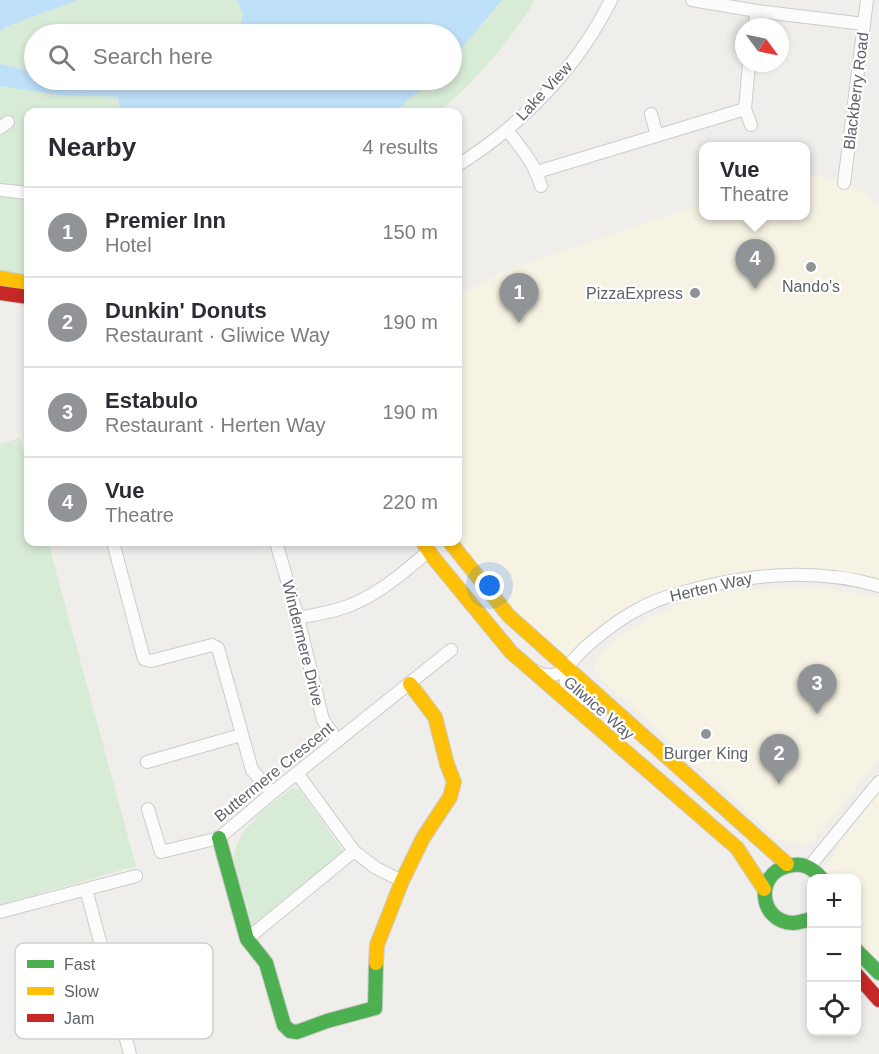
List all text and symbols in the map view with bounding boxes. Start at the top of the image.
north arrow [735,18,789,72]
search box [24,24,462,90]
street label: Blackberry Road [840,31,872,151]
icon: search [45,41,78,74]
text: Search here [93,44,213,69]
street label: Lake View [513,58,576,124]
text: Nearby [48,132,136,162]
text: 4 results [362,136,438,158]
popup [699,142,810,220]
text: Vue [720,157,760,182]
text: Theatre [720,183,789,205]
text: Premier Inn [105,208,226,233]
text: 1 [62,221,73,243]
text: 150 m [382,221,438,243]
text: Hotel [105,234,152,256]
pin: 4 [736,240,774,289]
marker: Nando's [804,260,818,274]
pin: 1 [500,274,538,323]
place label: Nando's [782,278,840,295]
place label: PizzaExpress [586,285,683,302]
marker: PizzaExpress [688,286,702,300]
text: Dunkin' Donuts [105,298,267,323]
text: 2 [62,311,73,333]
text: 190 m [382,311,438,333]
text: Restaurant · Gliwice Way [105,324,330,346]
text: Estabulo [105,388,198,413]
text: 3 [62,401,73,423]
text: 190 m [382,401,438,423]
text: Restaurant · Herten Way [105,414,325,436]
text: Vue [105,478,145,503]
text: 4 [62,491,73,513]
text: 220 m [382,491,438,513]
text: Theatre [105,504,174,526]
street label: Herten Way [668,569,754,605]
your location [475,571,504,600]
street label: Windermere Drive [279,578,327,708]
pin: 3 [798,664,836,714]
street label: Gliwice Way [560,673,638,743]
street label: Buttermere Crescent [211,719,337,825]
marker: Burger King [699,727,713,741]
pin: 2 [760,734,798,784]
place label: Burger King [664,745,748,762]
map controls [807,874,861,1036]
button: + [807,874,861,928]
button: − [807,928,861,982]
legend [15,943,213,1039]
text: Fast [64,956,96,973]
button: locate [807,982,861,1036]
text: Slow [64,983,99,1000]
text: Jam [64,1010,94,1027]

